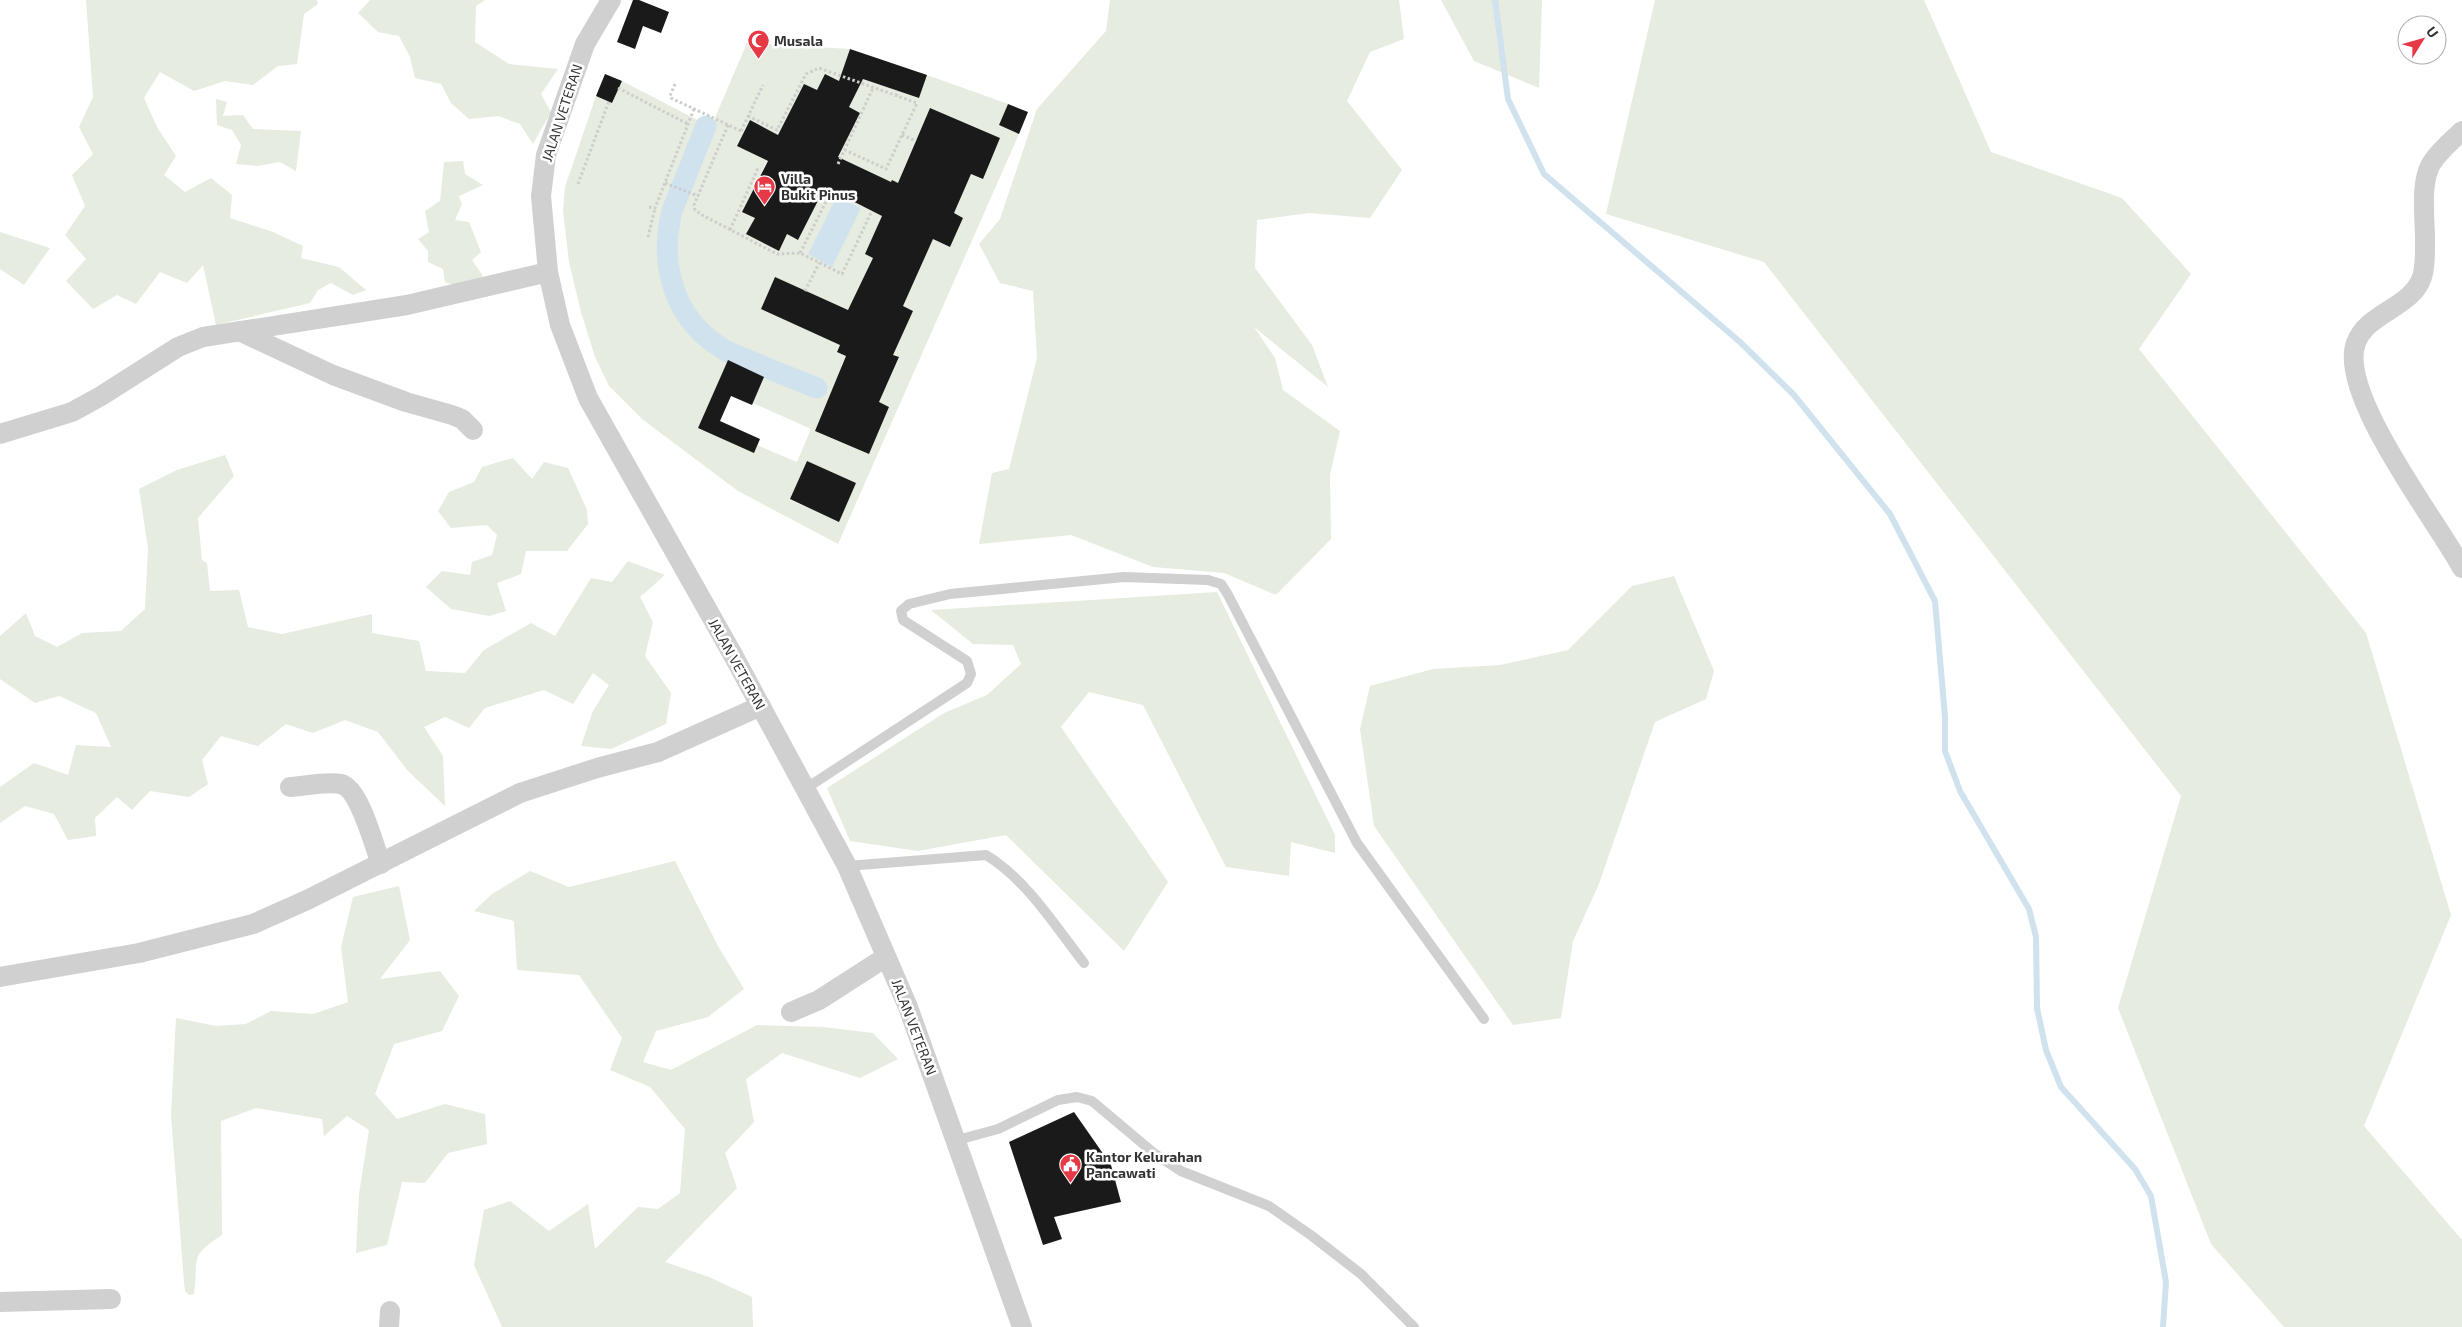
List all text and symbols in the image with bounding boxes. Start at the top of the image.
north arrow [2397,15,2447,65]
text: U [2423,23,2442,41]
mosque icon: Musala [746,29,770,60]
place label: Musala [774,32,823,49]
street label: JALAN VETERAN [538,62,585,164]
place label: Villa Bukit Pinus [781,170,855,203]
hotel icon: Villa Bukit Pinus [753,175,777,206]
street label: JALAN VETERAN [705,615,770,712]
street label: JALAN VETERAN [888,976,941,1077]
place label: Kantor Kelurahan Pancawati [1086,1148,1202,1181]
public building icon: Kantor Kelurahan Pancawati [1058,1153,1082,1184]

